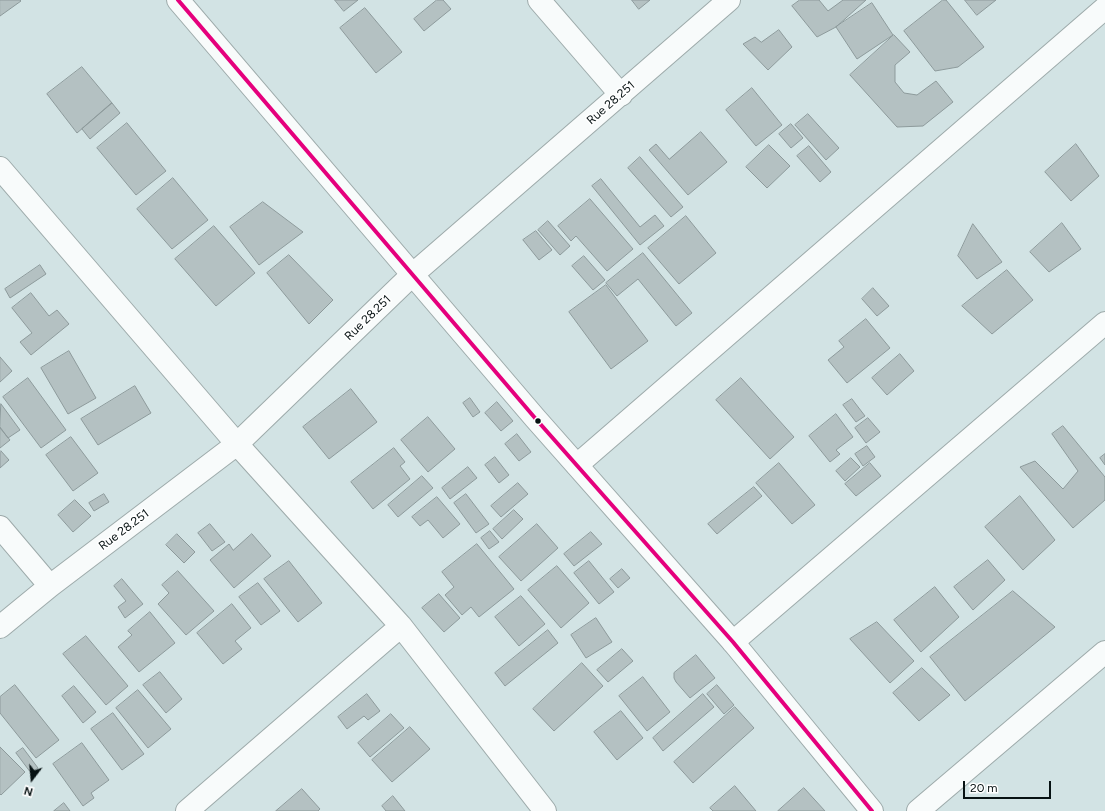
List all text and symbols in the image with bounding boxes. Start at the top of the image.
street label: Rue 28.251 [584,78,638,128]
street label: Rue 28.251 [342,292,394,344]
unlabelled marker [533,416,543,426]
street label: Rue 28.251 [96,507,152,553]
north arrow [12,759,52,799]
scale bar [965,773,1053,799]
text: 20 m [970,781,998,795]
text: N [23,784,34,798]

